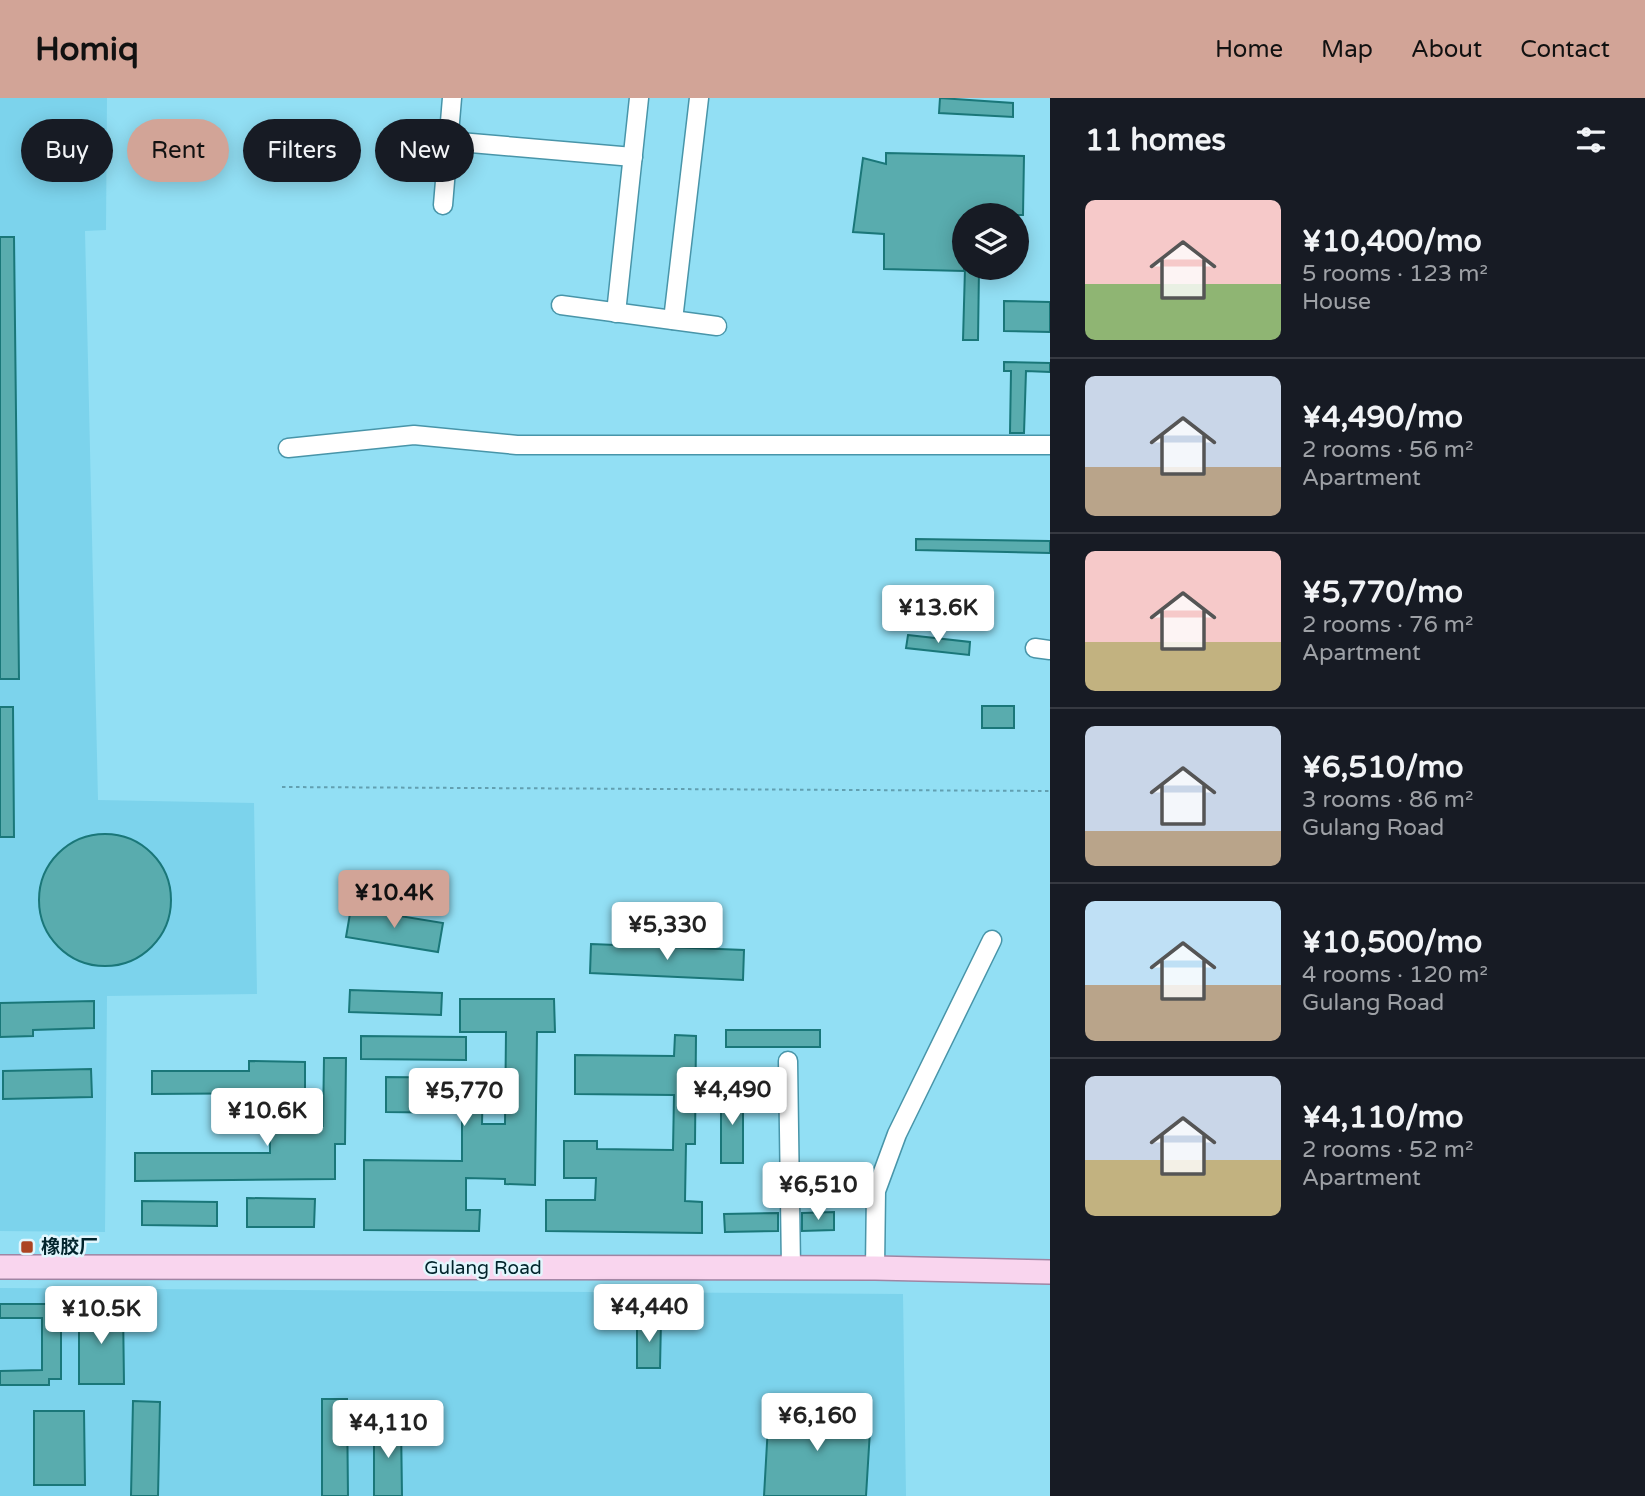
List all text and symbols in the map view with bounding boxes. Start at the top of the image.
text: Homiq [35,30,139,69]
text: Home [1215,35,1283,64]
text: Map [1321,35,1373,64]
text: About [1411,35,1482,64]
text: Contact [1520,35,1610,64]
chip: Buy [21,119,113,182]
chip: Rent [127,119,229,182]
chip: Filters [243,119,361,182]
chip: New [375,119,474,182]
icon: filters [1572,121,1610,159]
text: 11 homes [1085,122,1226,159]
map controls [952,203,1029,280]
button: layers [952,203,1029,280]
text: ¥10,400/mo [1302,223,1482,260]
icon: home [1141,228,1225,312]
text: 5 rooms · 123 m² [1302,260,1488,288]
text: House [1302,288,1371,316]
text: ¥4,490/mo [1302,399,1463,436]
icon: home [1141,404,1225,488]
text: 2 rooms · 56 m² [1302,436,1473,464]
text: Apartment [1302,464,1421,492]
text: ¥5,770/mo [1302,574,1463,611]
icon: home [1141,579,1225,663]
pin: ¥13.6K [881,586,995,645]
text: ¥13.6K [898,594,978,622]
text: 2 rooms · 76 m² [1302,611,1473,639]
text: Apartment [1302,639,1421,667]
text: ¥6,510/mo [1302,749,1464,786]
icon: home [1141,754,1225,838]
text: 3 rooms · 86 m² [1302,786,1473,814]
text: Gulang Road [1302,814,1444,842]
pin: ¥10.4K [337,870,451,930]
text: ¥10.4K [354,879,434,907]
pin: ¥5,330 [610,902,724,962]
text: ¥5,330 [628,911,706,939]
text: ¥10,500/mo [1302,924,1482,961]
icon: home [1141,929,1225,1013]
text: 4 rooms · 120 m² [1302,961,1488,989]
text: Gulang Road [1302,989,1444,1017]
pin: ¥5,770 [407,1068,521,1128]
pin: ¥4,490 [675,1068,789,1127]
text: ¥4,490 [693,1076,771,1104]
text: ¥5,770 [425,1077,503,1105]
pin: ¥10.6K [210,1088,324,1148]
text: ¥10.6K [227,1097,307,1125]
text: ¥4,110/mo [1302,1099,1464,1136]
icon: home [1141,1104,1225,1188]
text: 2 rooms · 52 m² [1302,1136,1473,1164]
pin: ¥6,510 [761,1162,875,1222]
text: Apartment [1302,1164,1421,1192]
text: ¥6,510 [779,1171,857,1199]
place label: 橡胶厂 [41,1236,98,1258]
marker: 橡胶厂 [19,1239,35,1255]
street label: Gulang Road [424,1257,542,1279]
pin: ¥4,440 [592,1284,706,1344]
pin: ¥10.5K [44,1286,158,1346]
text: ¥4,440 [610,1293,688,1321]
text: ¥10.5K [61,1295,141,1323]
pin: ¥6,160 [760,1394,874,1453]
pin: ¥4,110 [331,1400,445,1460]
text: ¥6,160 [778,1402,856,1430]
text: ¥4,110 [349,1409,427,1437]

